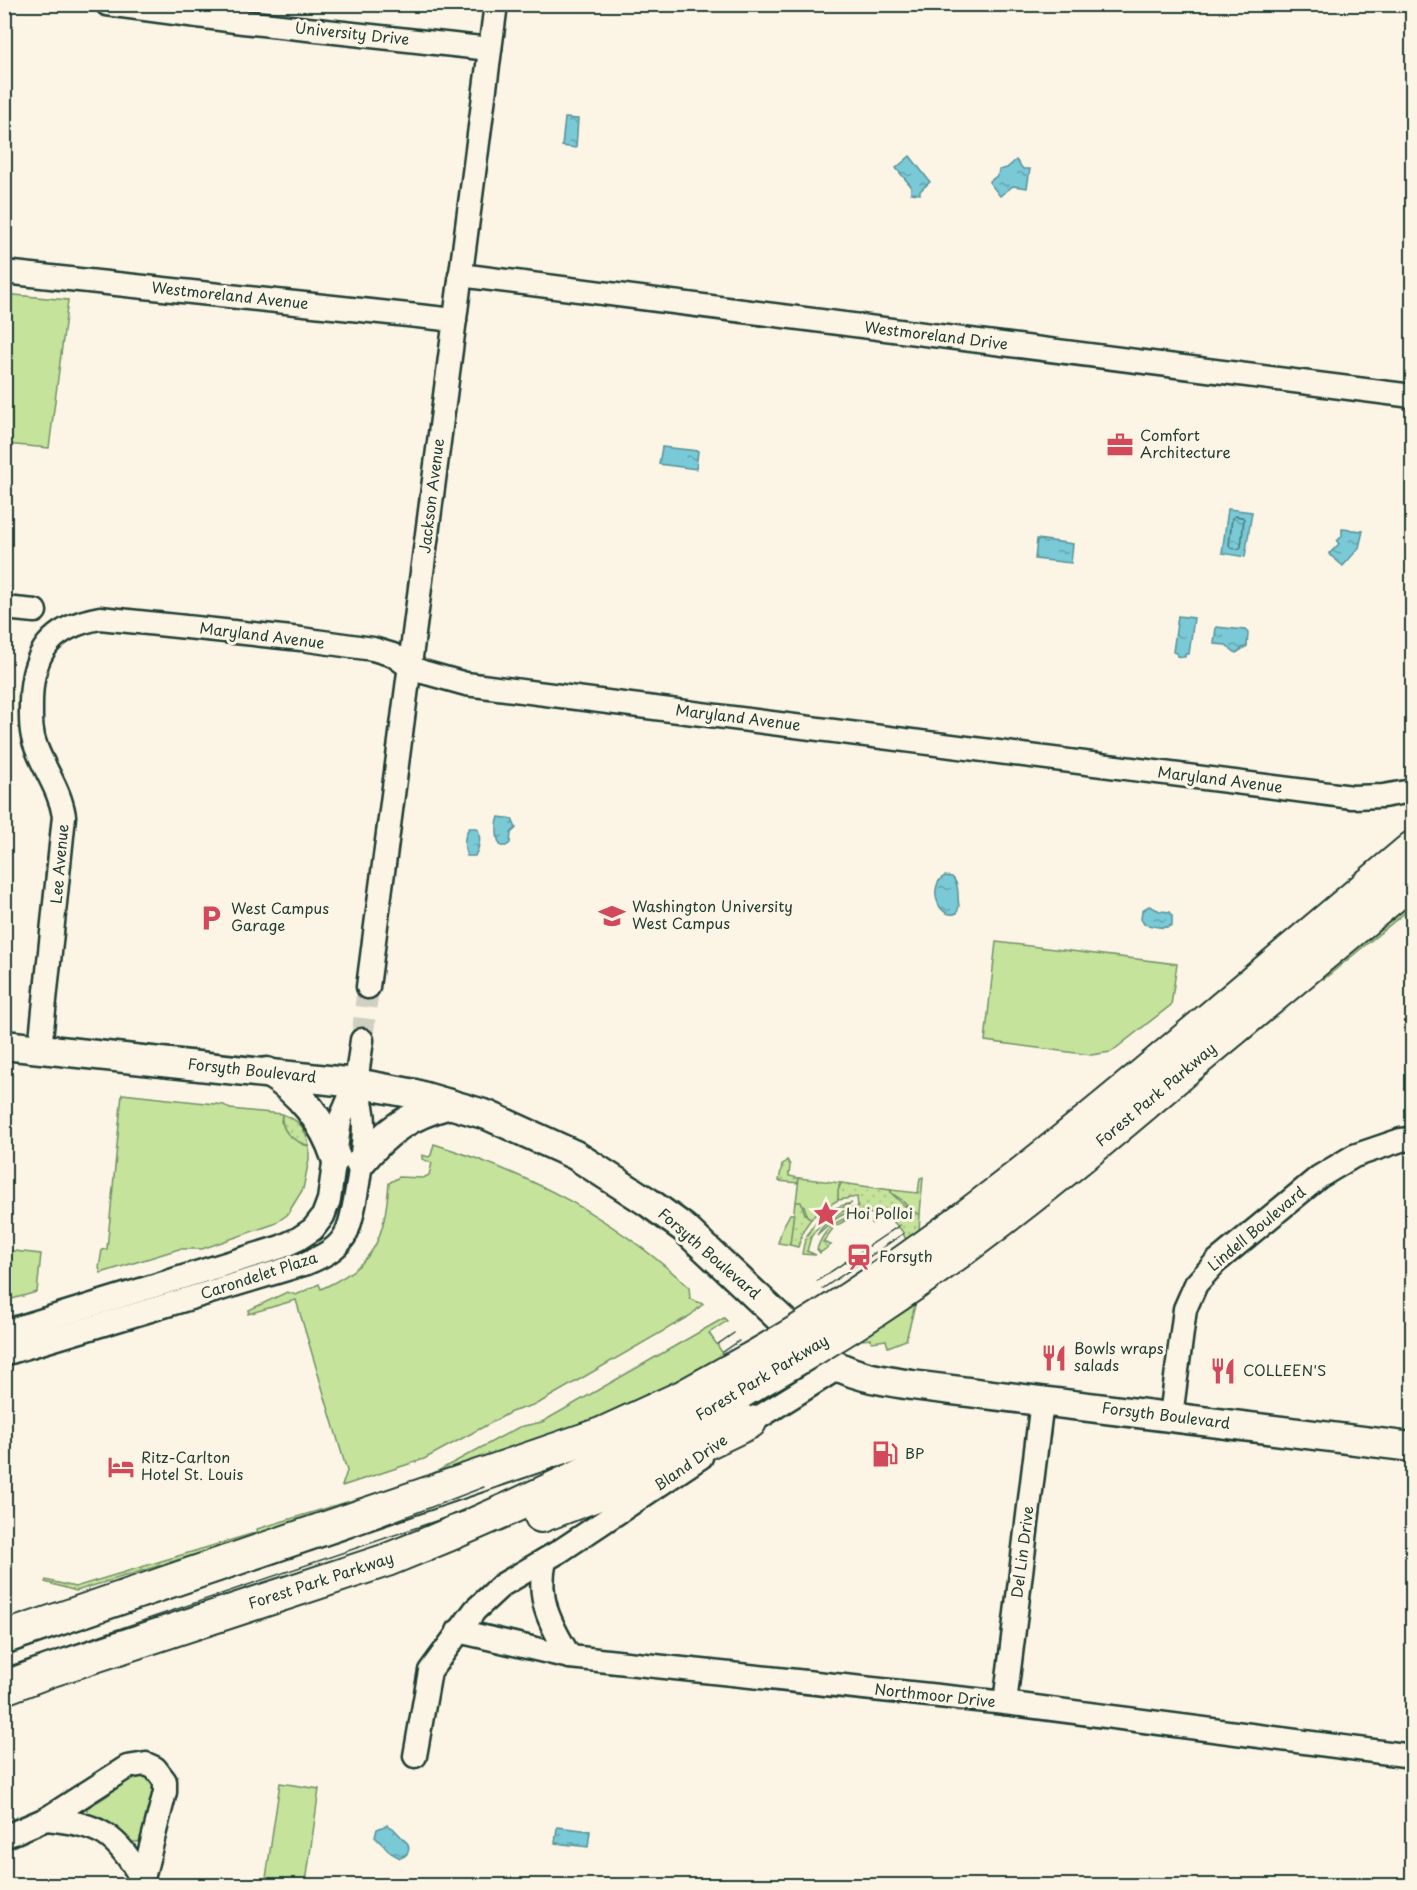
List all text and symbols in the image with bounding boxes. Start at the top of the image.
street label: University Drive [294,15,411,50]
street label: Westmoreland Avenue [150,275,310,314]
street label: Westmoreland Drive [863,314,1009,355]
place label: Comfort Architecture [1140,423,1231,463]
office icon: Comfort Architecture [1105,430,1135,460]
street label: Jackson Avenue [412,437,449,555]
street label: Maryland Avenue [198,615,326,654]
street label: Maryland Avenue [674,697,802,736]
street label: Maryland Avenue [1156,759,1284,798]
street label: Lee Avenue [44,823,73,905]
place label: Washington University West Campus [632,894,793,934]
place label: West Campus Garage [231,896,329,936]
school or university icon: Washington University West Campus [597,901,627,931]
parking icon: West Campus Garage [196,903,226,933]
street label: Forest Park Parkway [1090,1036,1220,1151]
street label: Forsyth Boulevard [187,1051,318,1088]
street label: Lindell Boulevard [1202,1180,1310,1276]
place icon: Hoi Polloi [811,1199,841,1229]
place label: Hoi Polloi [846,1201,913,1224]
street label: Forsyth Boulevard [654,1202,766,1304]
station icon: Forsyth [844,1242,874,1272]
place label: Forsyth [879,1244,933,1267]
street label: Carondelet Plaza [197,1245,320,1304]
street label: Forest Park Parkway [690,1328,832,1426]
place label: Bowls wraps salads [1074,1336,1164,1376]
restaurant icon: Bowls wraps salads [1039,1343,1069,1373]
restaurant icon: COLLEEN'S [1208,1356,1238,1386]
place label: COLLEEN'S [1243,1358,1326,1381]
street label: Forsyth Boulevard [1101,1395,1232,1434]
street label: Bland Drive [649,1428,732,1496]
fuel station icon: BP [870,1439,900,1469]
place label: BP [905,1441,924,1464]
place label: Ritz-Carlton Hotel St. Louis [141,1445,243,1485]
hotel icon: Ritz-Carlton Hotel St. Louis [106,1452,136,1482]
street label: Del Lin Drive [1004,1505,1039,1599]
street label: Forest Park Parkway [245,1545,396,1614]
street label: Northmoor Drive [874,1677,997,1712]

